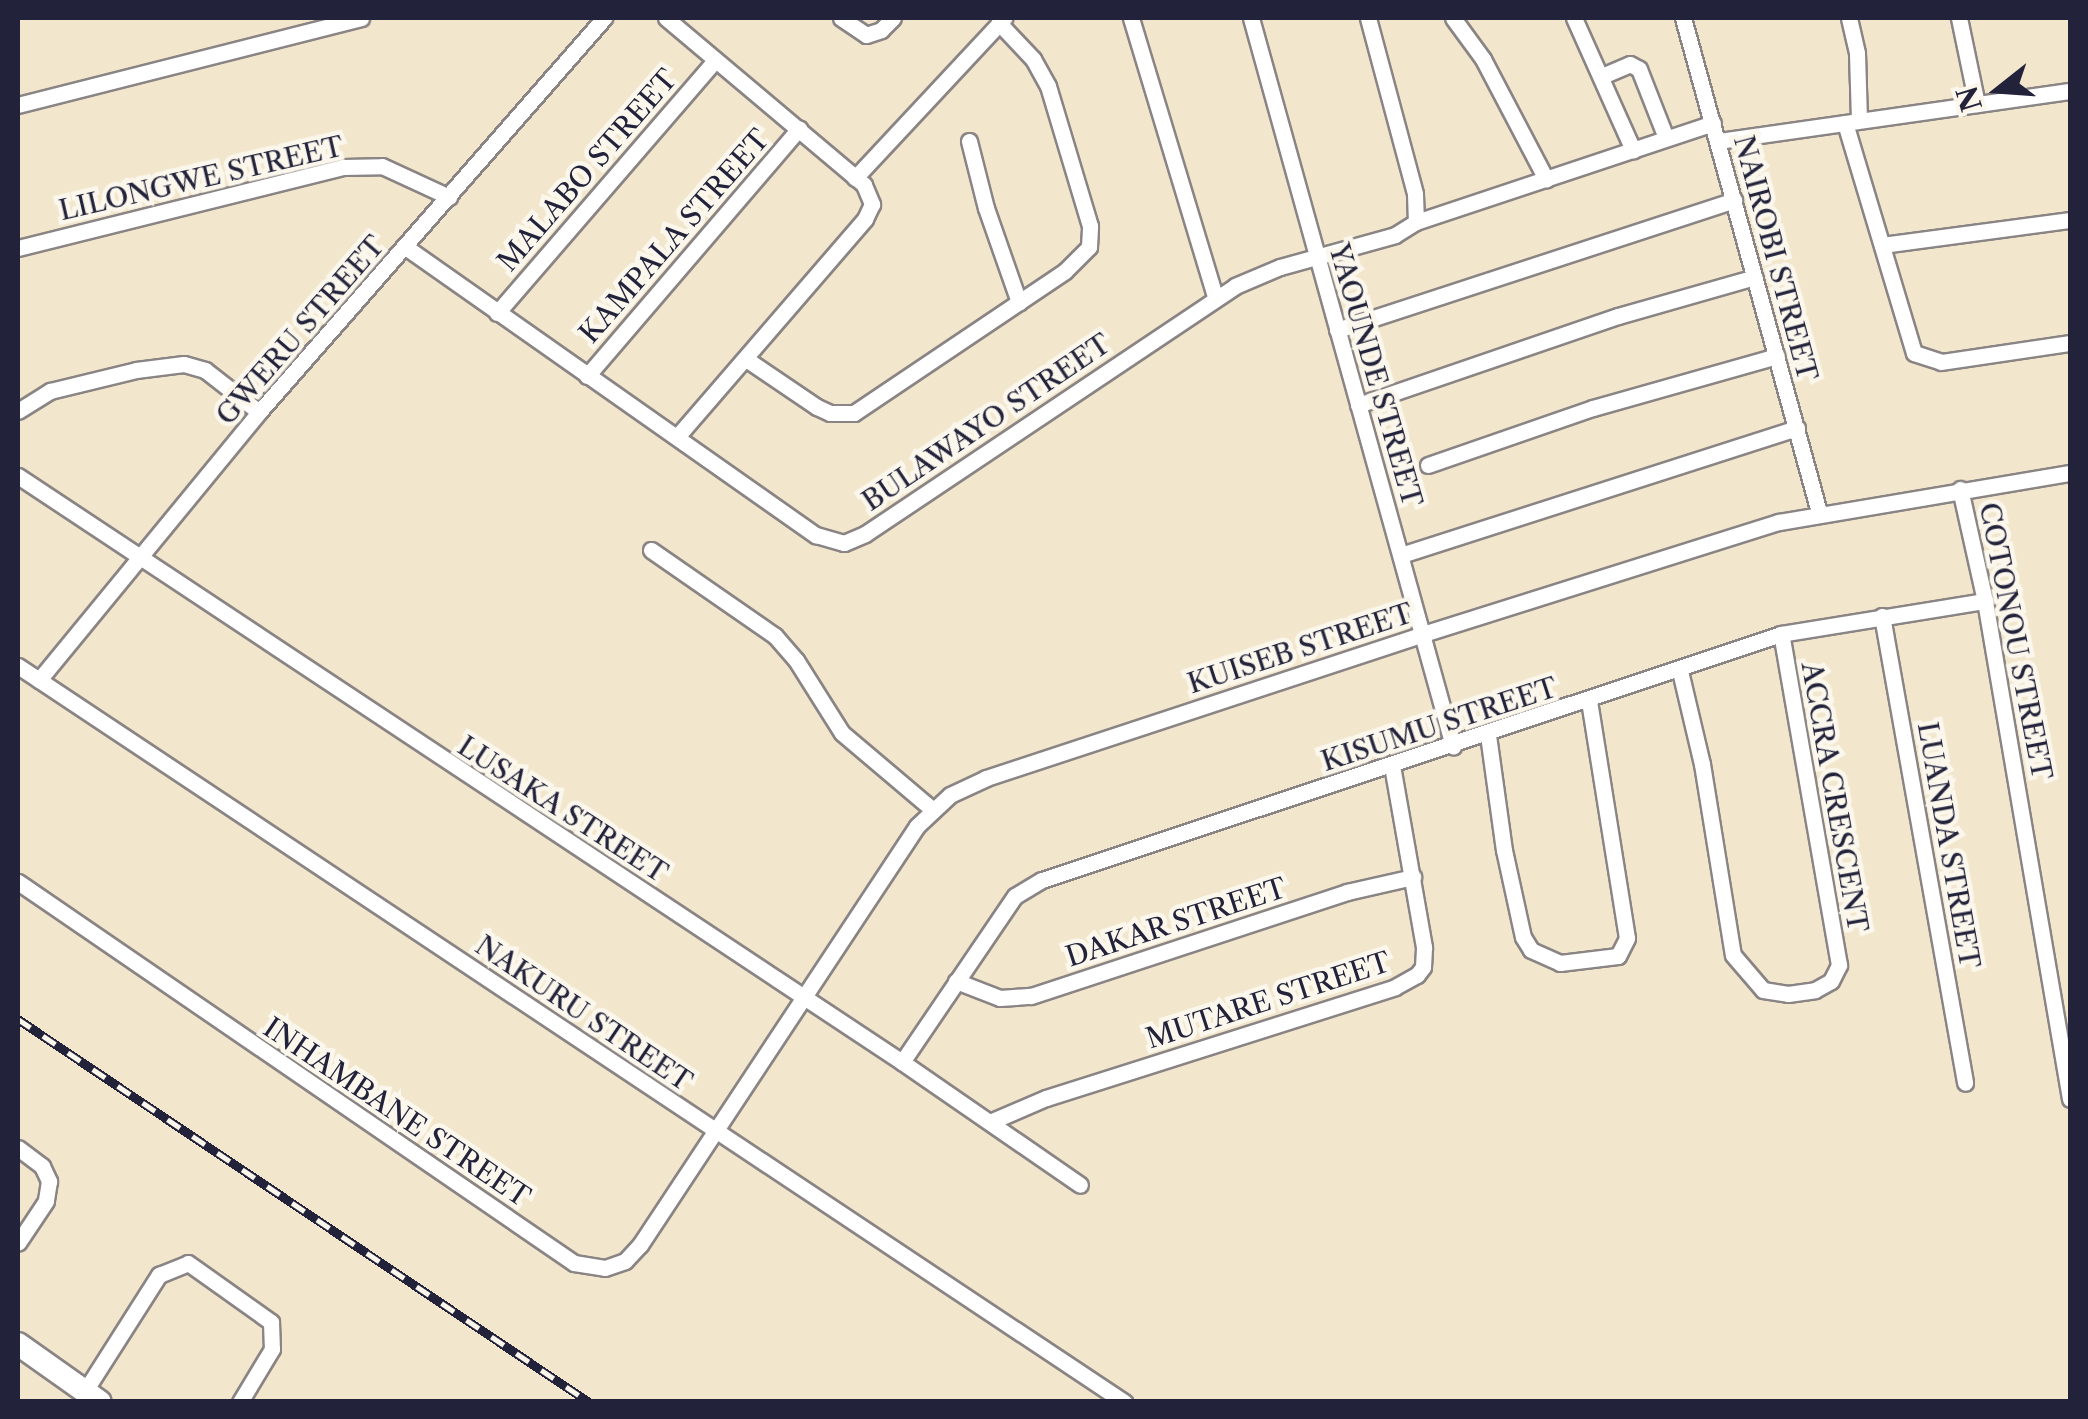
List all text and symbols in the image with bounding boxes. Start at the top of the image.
north arrow [1948,40,2048,140]
street label: MALABO STREET [490,62,684,278]
text: N [1949,82,1989,115]
street label: KAMPALA STREET [572,122,776,350]
street label: LILONGWE STREET [56,129,346,227]
street label: NAIROBI STREET [1727,132,1825,384]
street label: GWERU STREET [209,229,391,431]
street label: YAOUNDE STREET [1322,240,1430,510]
street label: BULAWAYO STREET [855,326,1117,518]
street label: COTONOU STREET [1973,500,2059,782]
street label: KUISEB STREET [1183,596,1417,700]
street label: ACCRA CRESCENT [1795,659,1875,935]
street label: KISUMU STREET [1317,670,1561,778]
street label: LUANDA STREET [1911,719,1987,971]
street label: LUSAKA STREET [451,728,675,890]
street label: DAKAR STREET [1061,870,1291,974]
street label: NAKURU STREET [469,928,699,1098]
street label: MUTARE STREET [1142,945,1394,1055]
street label: INHAMBANE STREET [257,1010,537,1214]

